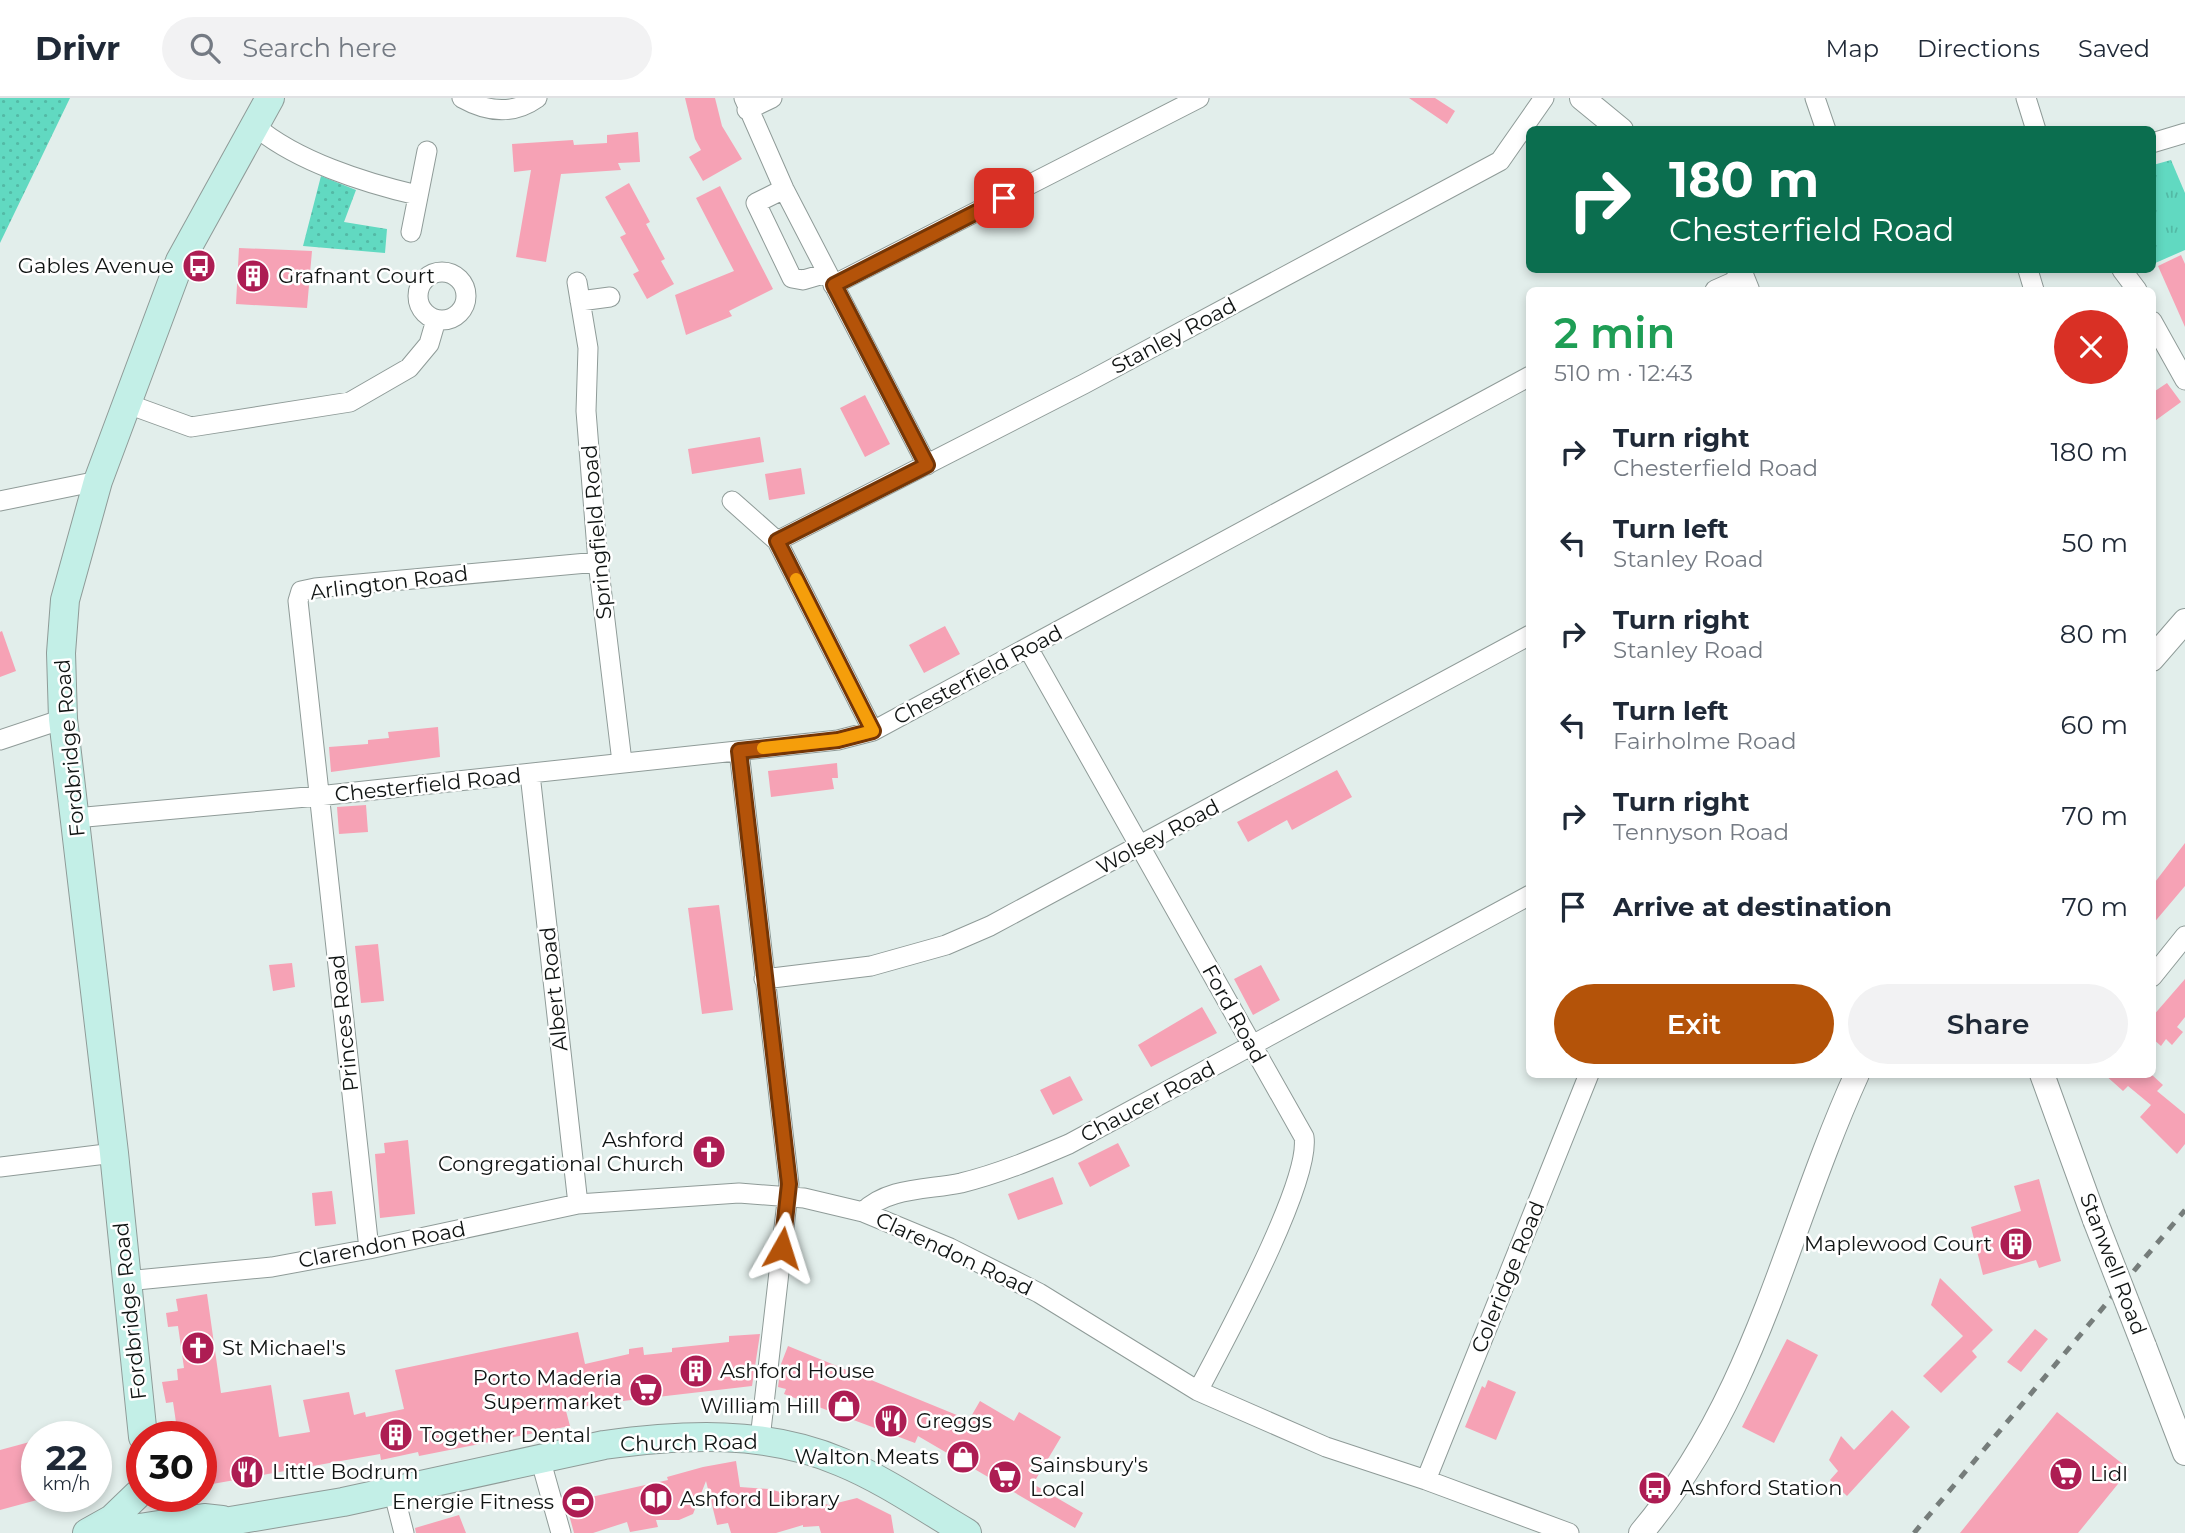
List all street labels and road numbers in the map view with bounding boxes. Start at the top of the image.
street label: Stanley Road [1107,292,1240,379]
street label: Springfield Road [576,444,617,621]
street label: Arlington Road [308,560,469,605]
street label: Chesterfield Road [889,620,1066,730]
street label: Fordbridge Road [49,658,90,838]
street label: Chesterfield Road [333,762,522,807]
street label: Wolsey Road [1092,794,1223,879]
street label: Albert Road [535,925,572,1053]
street label: Princes Road [324,953,363,1093]
street label: Ford Road [1197,960,1272,1067]
street label: Chaucer Road [1076,1056,1219,1148]
street label: Stanwell Road [2075,1189,2152,1338]
street label: Coleridge Road [1466,1197,1549,1356]
street label: Clarendon Road [872,1206,1037,1301]
street label: Clarendon Road [296,1216,468,1273]
street label: Fordbridge Road [108,1221,151,1401]
street label: Church Road [620,1429,758,1456]

